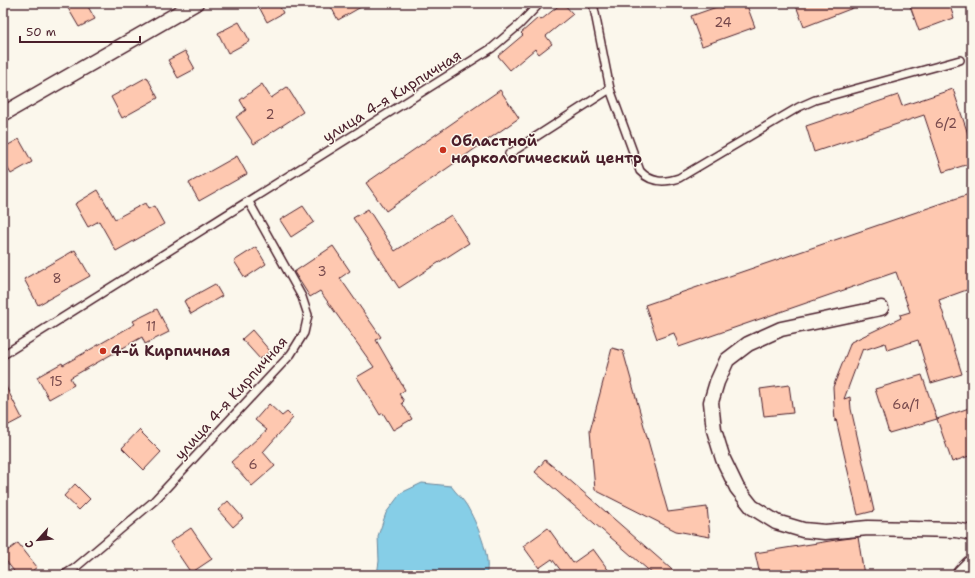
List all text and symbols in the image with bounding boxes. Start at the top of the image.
house number: 24 [714,14,732,31]
scale bar [20,18,140,44]
text: 50 m [26,24,56,40]
street label: улица 4-я Кирпичная [319,45,465,147]
house number: 2 [265,106,275,123]
house number: 6/2 [935,115,957,132]
place label: Областной наркологический центр [451,131,642,168]
marker: Областной наркологический центр [438,145,448,155]
house number: 3 [317,263,327,280]
house number: 8 [52,270,62,287]
house number: 11 [146,318,156,335]
street label: улица 4-я Кирпичная [170,332,292,464]
place label: 4-й Кирпичная [111,341,230,361]
marker: 4-й Кирпичная [98,346,108,356]
house number: 15 [49,373,63,390]
house number: 6а/1 [892,396,920,413]
house number: 6 [248,456,258,473]
north arrow [18,520,58,560]
text: С [21,538,38,551]

